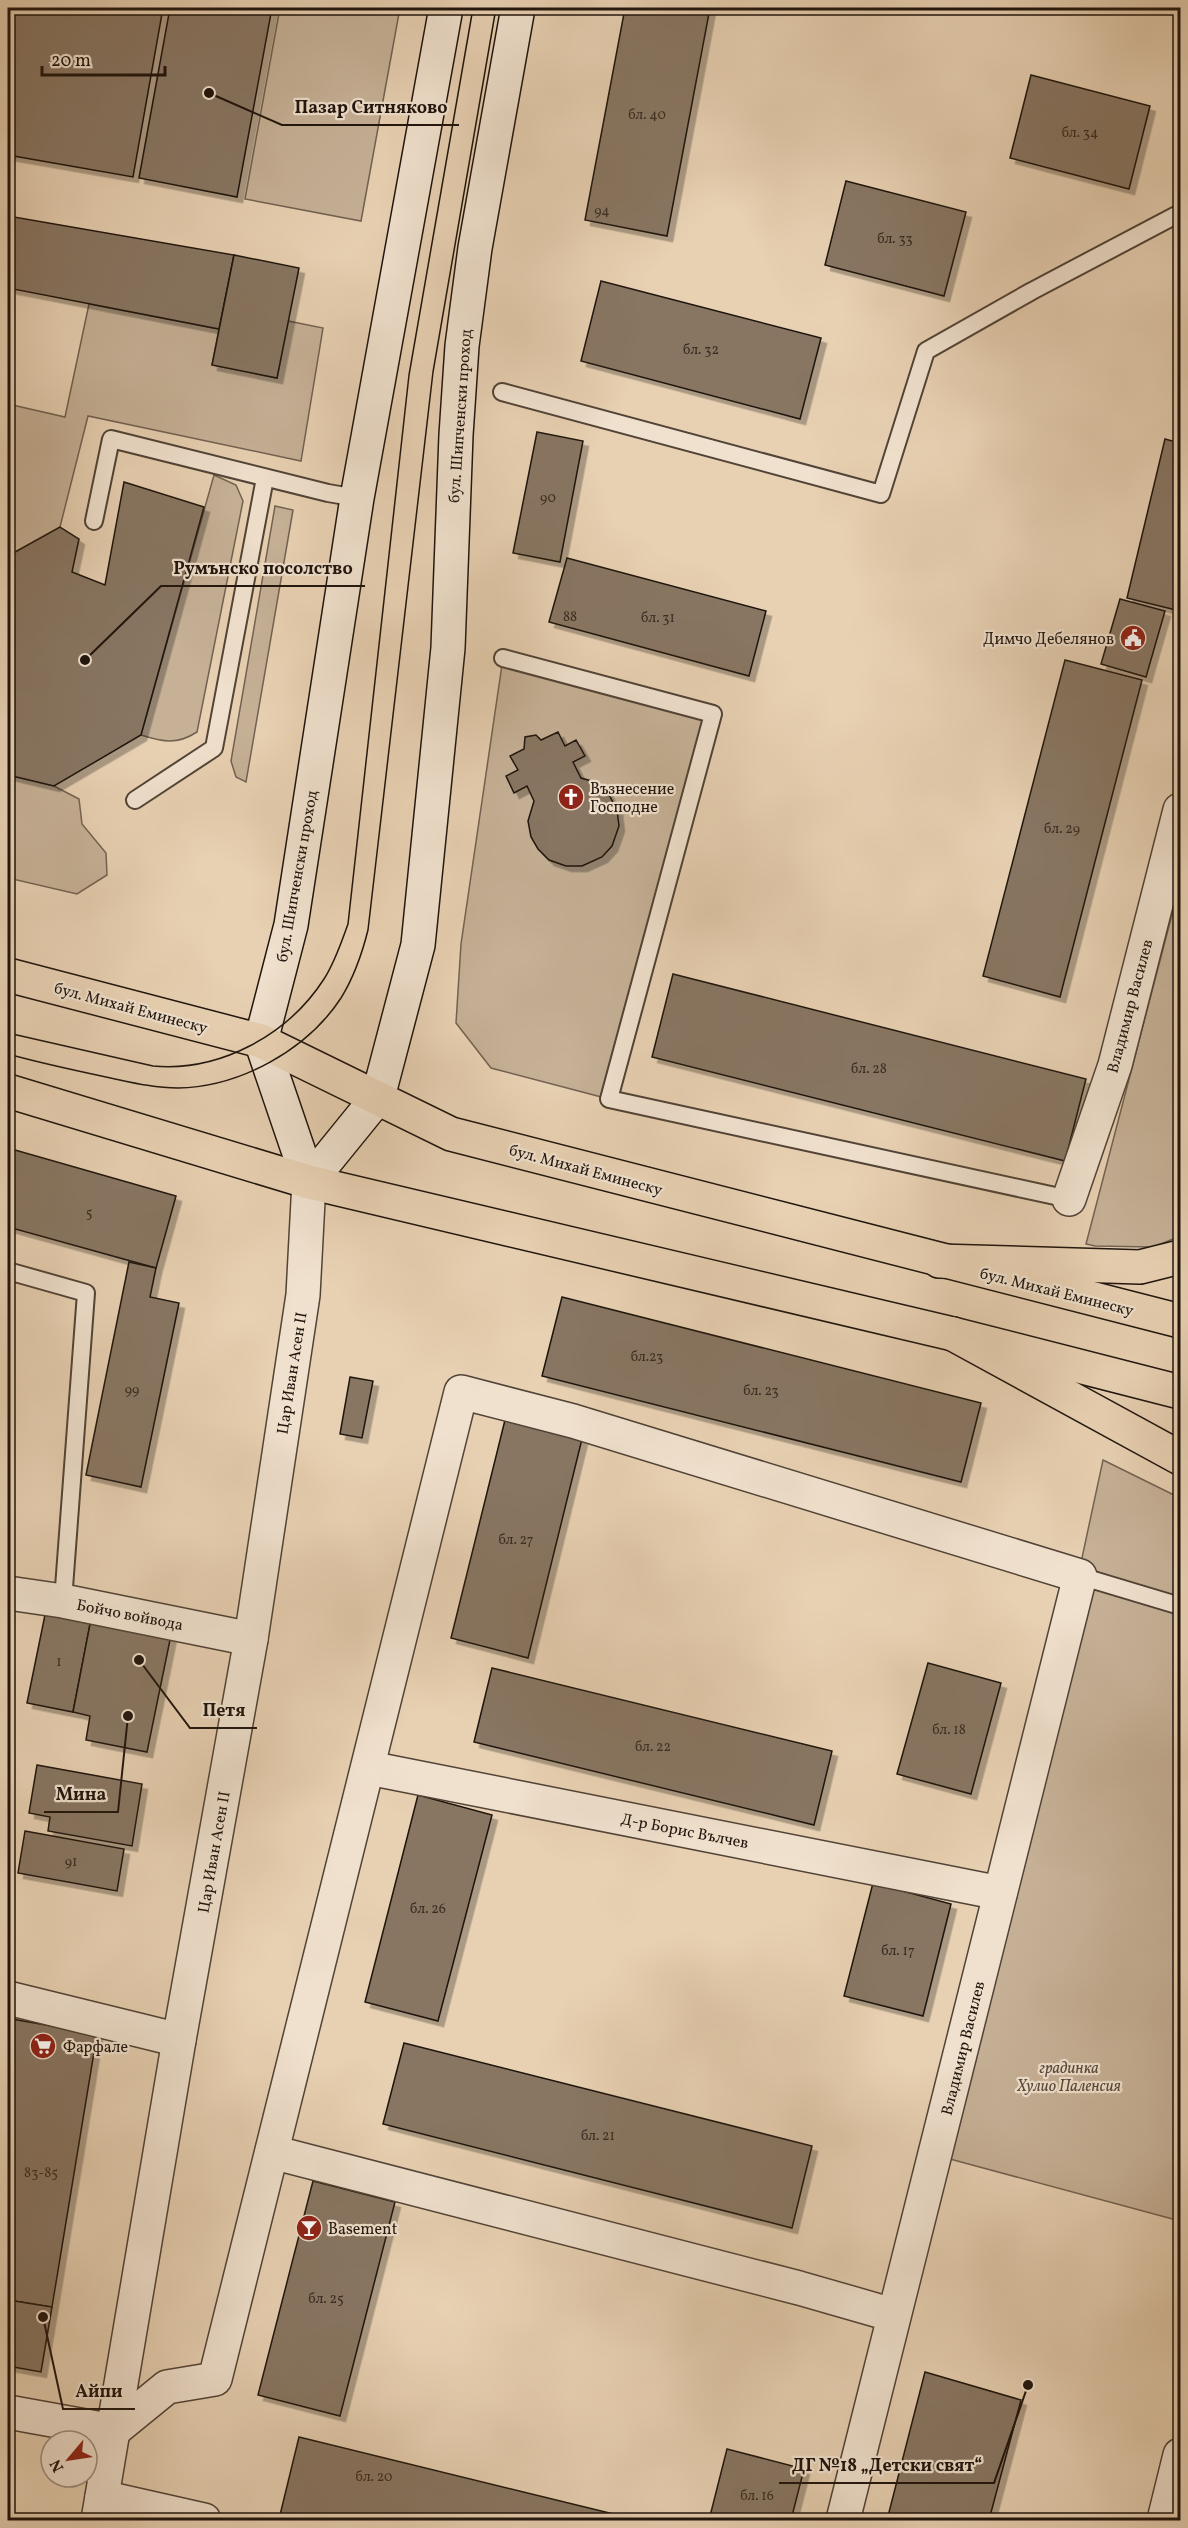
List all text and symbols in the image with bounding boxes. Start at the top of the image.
scale bar [42,39,165,77]
text: 20 m [51,49,91,74]
callout: Пазар Ситняково [282,89,459,125]
text: Пазар Ситняково [294,96,448,121]
house number: бл. 40 [628,106,666,125]
house number: бл. 34 [1062,124,1098,143]
house number: 94 [594,202,610,221]
house number: бл. 33 [877,230,913,249]
street label: бул. Шипченски проход [444,328,478,504]
house number: бл. 32 [683,341,719,360]
house number: 90 [540,489,556,508]
callout: Румънско посолство [161,550,365,586]
text: Румънско посолство [173,557,353,582]
house number: 88 [563,608,577,627]
house number: бл. 31 [641,609,675,628]
public building icon: Димчо Дебелянов [1118,623,1148,653]
place label: Димчо Дебелянов [983,629,1114,651]
place label: Възнесение Господне [590,779,674,819]
church icon: Възнесение Господне [556,782,586,812]
street label: бул. Шипченски проход [272,789,324,964]
house number: бл. 29 [1044,820,1080,839]
street label: Владимир Василев [1102,937,1159,1076]
street label: бул. Михай Еминеску [51,978,210,1040]
house number: бл. 28 [851,1060,887,1079]
street label: бул. Михай Еминеску [506,1140,665,1202]
house number: 5 [86,1204,92,1223]
street label: бул. Михай Еминеску [977,1263,1136,1323]
street label: Цар Иван Асен II [272,1311,314,1436]
house number: бл.23 [631,1348,663,1367]
house number: 99 [125,1381,139,1400]
house number: бл. 23 [743,1382,779,1401]
house number: бл. 27 [498,1531,534,1550]
street label: Бойчо войвода [74,1595,185,1637]
house number: 1 [56,1653,62,1672]
callout: Петя [190,1692,257,1728]
text: Петя [202,1699,246,1724]
house number: бл. 18 [932,1721,966,1740]
house number: бл. 22 [635,1738,671,1757]
callout: Мина [44,1776,118,1812]
text: Мина [56,1783,106,1808]
street label: Цар Иван Асен II [193,1790,237,1915]
street label: Д-р Борис Вълчев [619,1809,750,1855]
house number: 91 [65,1853,77,1872]
house number: бл. 26 [410,1900,446,1919]
house number: бл. 17 [881,1942,915,1961]
street label: Владимир Василев [937,1979,991,2118]
supermarket icon: Фарфале [28,2031,58,2061]
place label: Фарфале [63,2037,128,2059]
park label: градинка Хулио Паленсия [1016,2058,1121,2098]
house number: бл. 21 [581,2127,615,2146]
house number: 83-85 [24,2164,58,2183]
bar icon: Basement [294,2213,324,2243]
place label: Basement [328,2219,398,2241]
house number: бл. 25 [308,2290,344,2309]
callout: Айпи [63,2373,135,2409]
text: Айпи [75,2380,123,2405]
north arrow [39,2429,99,2489]
callout: ДГ №18 „Детски свят“ [779,2447,994,2483]
text: ДГ №18 „Детски свят“ [792,2454,982,2479]
text: N [45,2455,70,2476]
house number: бл. 20 [356,2468,392,2487]
house number: бл. 16 [740,2487,774,2506]

